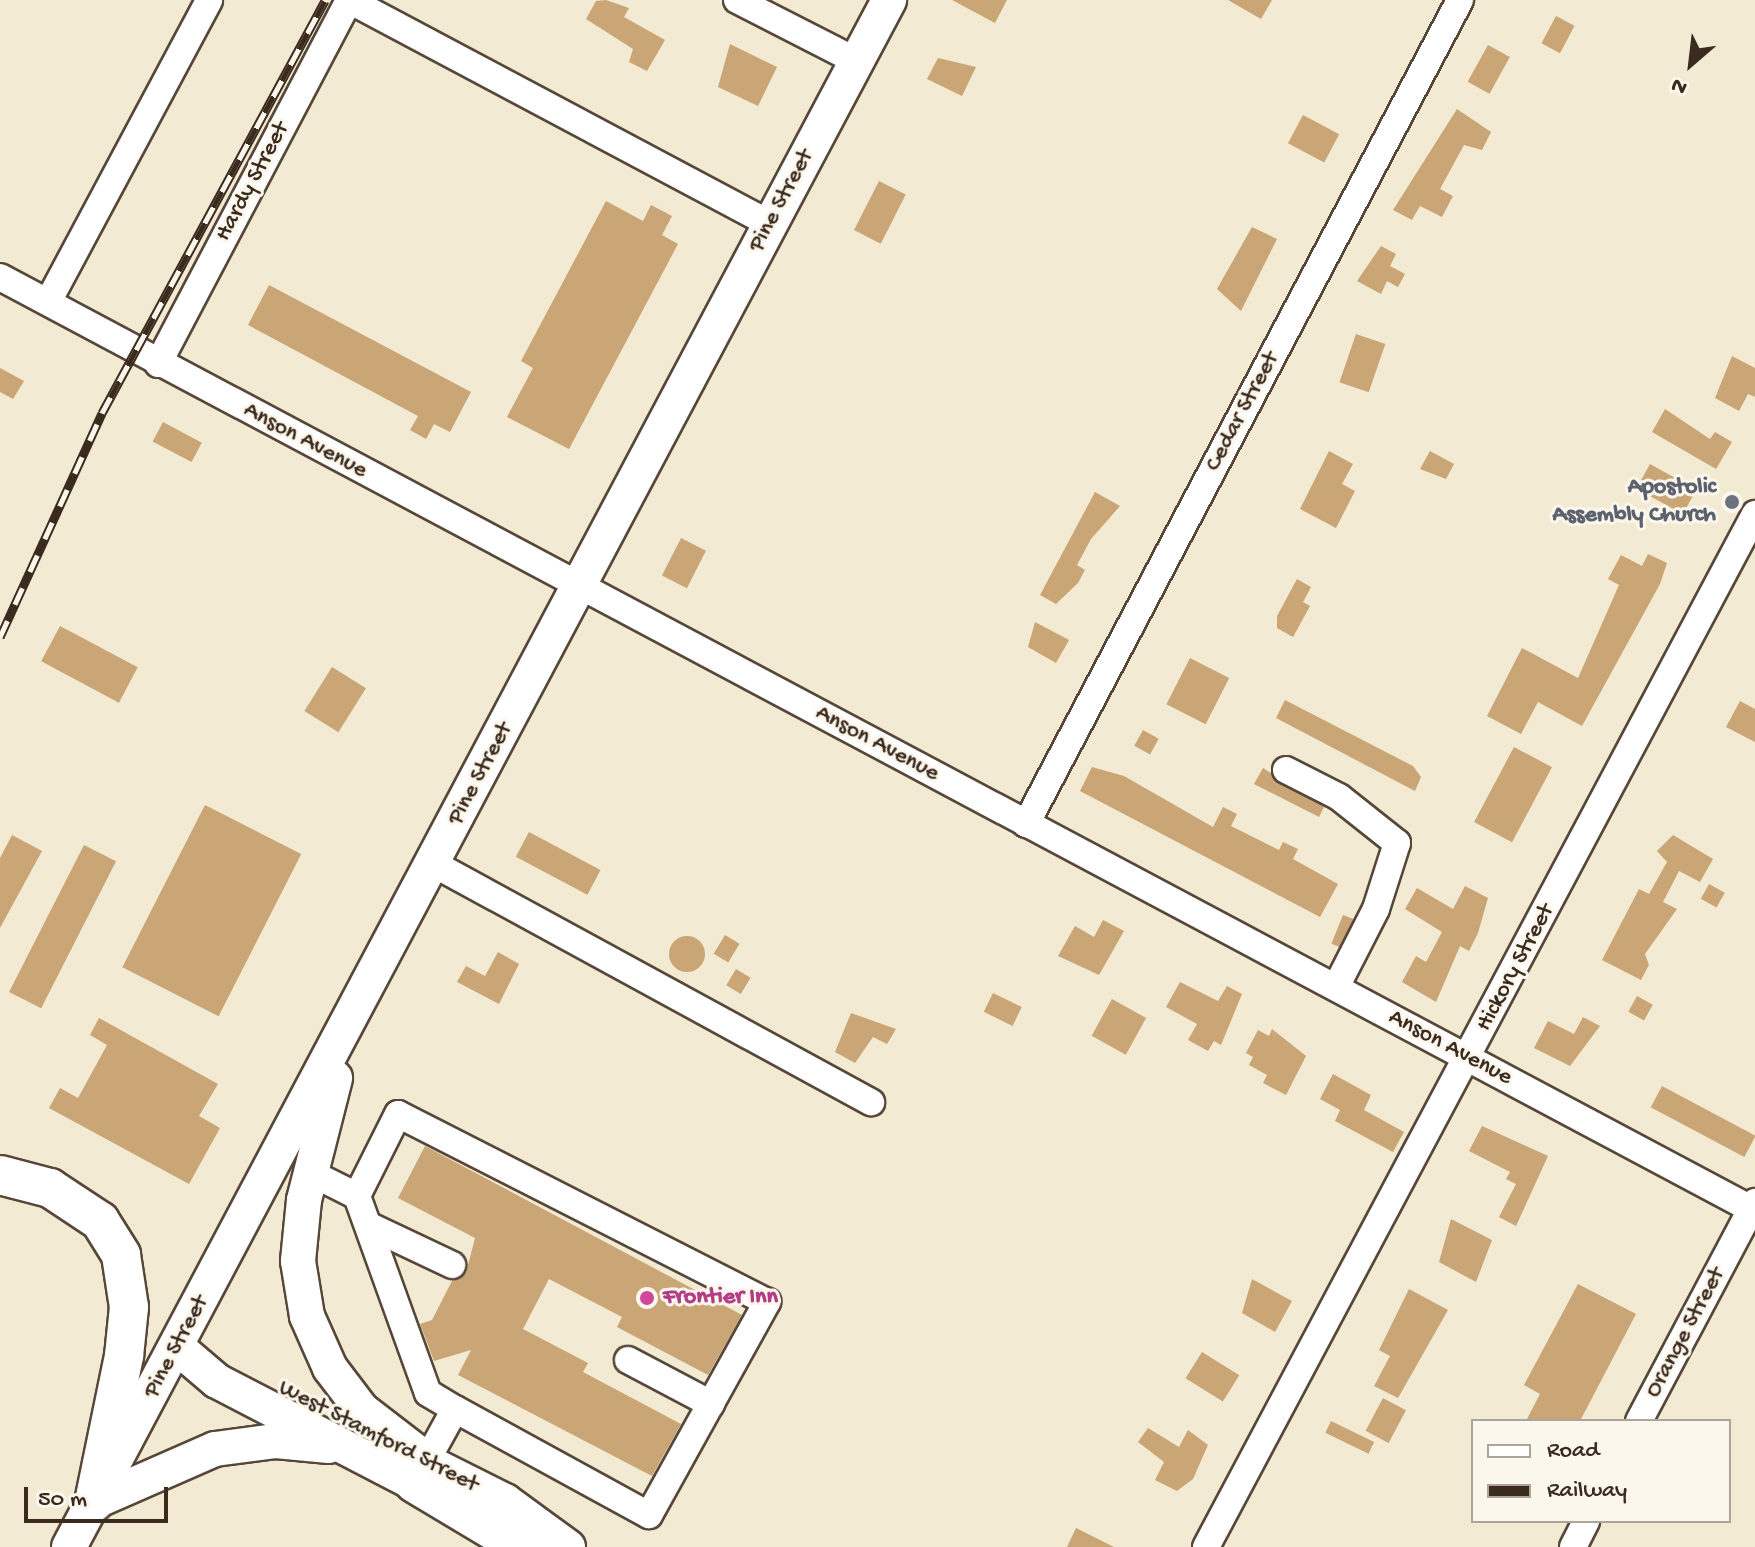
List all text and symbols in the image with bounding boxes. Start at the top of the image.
north arrow [1651,24,1731,104]
text: N [1667,70,1692,100]
street label: Hardy Street [210,117,296,247]
street label: Pine Street [743,145,821,257]
street label: Cedar Street [1200,347,1286,477]
street label: Anson Avenue [238,396,372,486]
place label: Apostolic Assembly Church [1553,474,1716,530]
marker: Apostolic Assembly Church [1723,493,1741,511]
street label: Anson Avenue [810,699,944,789]
street label: Pine Street [442,718,520,830]
street label: Hickory Street [1470,899,1562,1037]
street label: Anson Avenue [1383,1003,1517,1093]
street label: Orange Street [1640,1263,1732,1403]
place label: Frontier Inn [663,1284,778,1312]
marker: Frontier Inn [638,1289,656,1307]
street label: Pine Street [138,1291,216,1403]
street label: West Stamford Street [273,1374,483,1500]
legend [1471,1419,1731,1523]
text: Road [1547,1437,1599,1466]
scale bar [28,1471,172,1521]
text: Railway [1547,1477,1627,1506]
text: 50 m [38,1486,87,1515]

